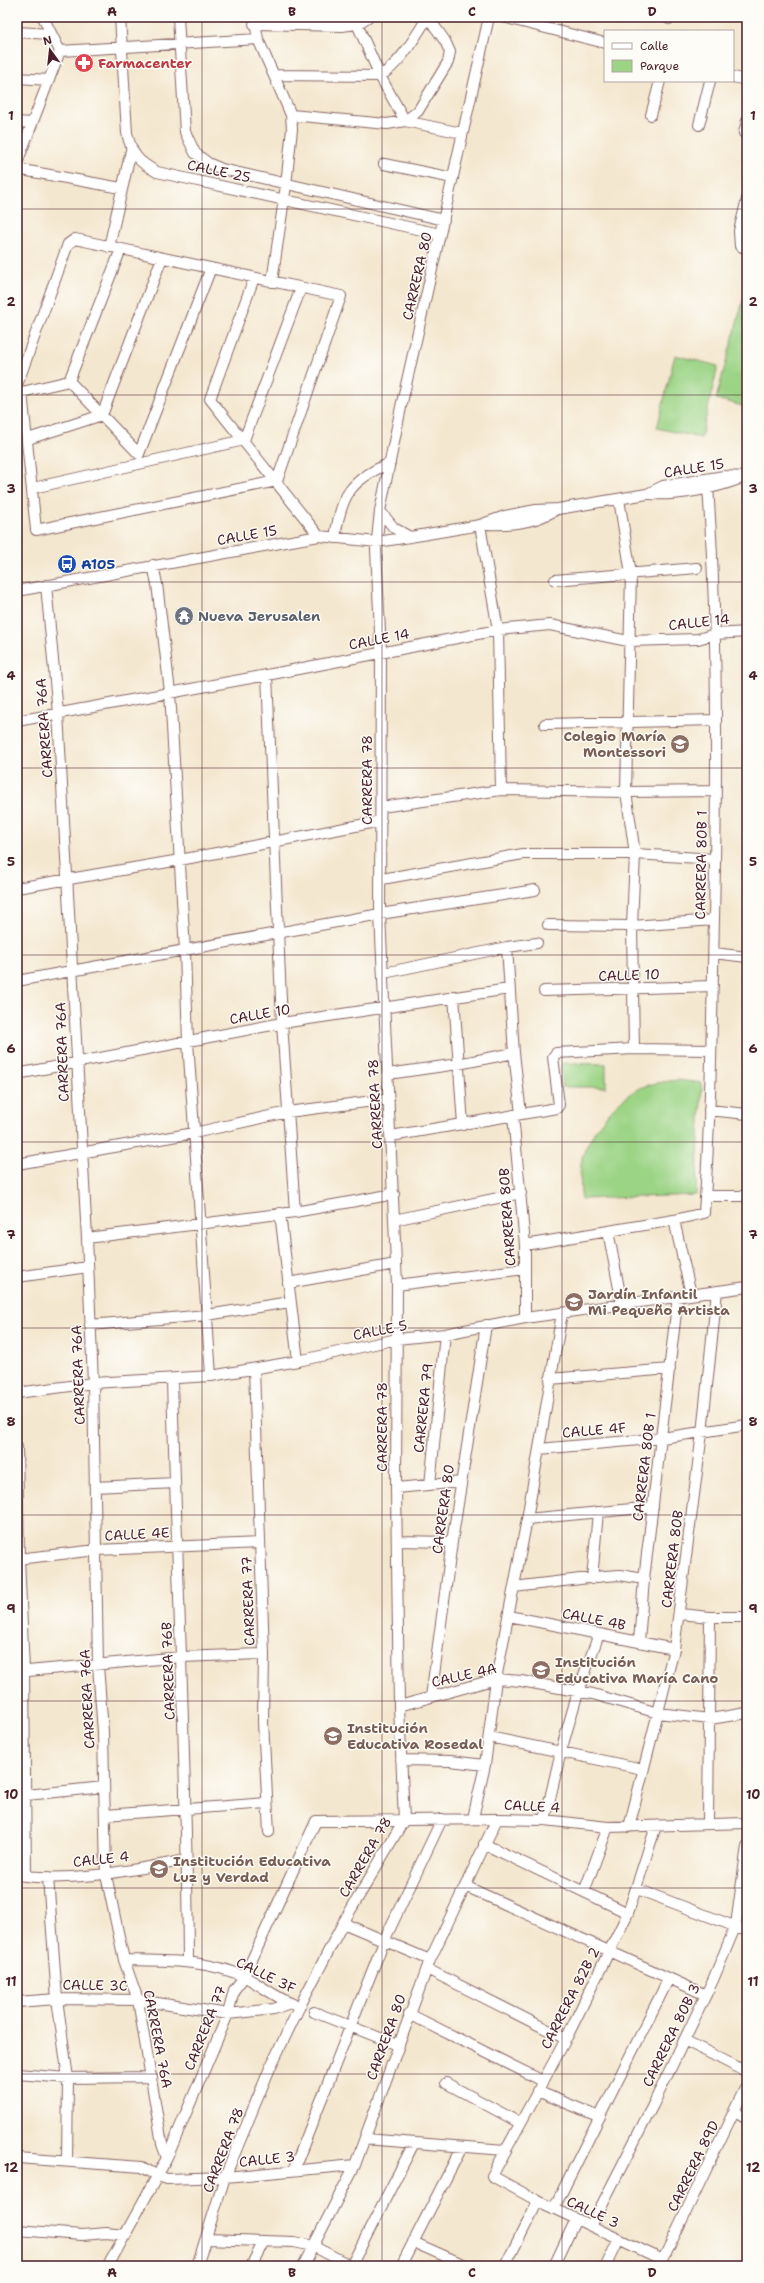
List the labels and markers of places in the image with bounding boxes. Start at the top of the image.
pharmacy icon: Farmacenter [73,52,95,74]
place label: Farmacenter [98,54,193,72]
bus stop icon: A105 [56,553,78,575]
place label: A105 [81,555,115,573]
temple icon: Nueva Jerusalen [173,605,195,627]
place label: Nueva Jerusalen [198,607,320,625]
place label: Colegio María Montessori [563,727,666,761]
school or university icon: Colegio María Montessori [669,733,691,755]
place label: Jardín Infantil Mi Pequeño Artista [588,1285,730,1319]
school or university icon: Jardín Infantil Mi Pequeño Artista [563,1291,585,1313]
place label: Institución Educativa María Cano [555,1653,718,1687]
school or university icon: Institución Educativa María Cano [530,1659,552,1681]
place label: Institución Educativa Rosedal [347,1719,483,1753]
school or university icon: Institución Educativa Rosedal [322,1725,344,1747]
place label: Institución Educativa Luz y Verdad [173,1852,331,1886]
school or university icon: Institución Educativa Luz y Verdad [148,1858,170,1880]

